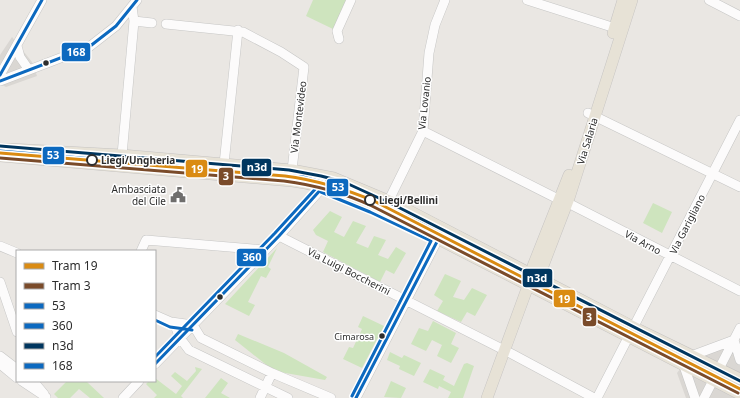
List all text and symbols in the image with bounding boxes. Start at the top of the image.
line badge: 168 [61,42,91,62]
text: 168 [67,44,85,59]
unlabelled marker [41,58,51,68]
street label: Via Lovanio [414,76,434,130]
street label: Via Montevideo [287,80,309,154]
street label: Via Salaria [573,116,601,166]
line badge: 53 [42,146,65,165]
text: 53 [47,147,59,162]
place label: Liegi/Ungheria [101,153,175,167]
marker: Liegi/Ungheria [86,154,98,166]
line badge: n3d [241,158,272,177]
line badge: 19 [185,159,208,178]
text: n3d [247,159,267,174]
text: 19 [191,161,203,176]
line badge: 3 [218,167,234,186]
text: 3 [223,168,229,183]
line badge: 53 [326,178,349,197]
text: 53 [332,179,344,194]
place label: Ambasciata del Cile [112,182,166,208]
public building icon: Ambasciata del Cile [169,186,187,204]
street label: Via Garigliano [666,192,708,256]
place label: Liegi/Bellini [379,193,438,207]
marker: Liegi/Bellini [364,194,376,206]
street label: Via Arno [622,227,664,257]
street label: Via Luigi Boccherini [305,244,393,298]
line badge: 360 [236,248,267,267]
text: 360 [243,249,261,264]
legend [16,250,156,382]
text: Tram 19 [52,257,98,274]
line badge: n3d [522,268,553,288]
text: n3d [527,270,547,285]
text: Tram 3 [52,277,91,294]
line badge: 19 [553,289,576,308]
text: 19 [558,291,570,306]
unlabelled marker [215,292,225,302]
text: 53 [52,297,66,314]
line badge: 3 [582,307,597,327]
text: 3 [586,309,592,324]
text: 360 [52,317,73,334]
place label: Cimarosa [334,330,374,343]
marker: Cimarosa [377,331,387,341]
text: n3d [52,337,74,354]
text: 168 [52,357,73,374]

